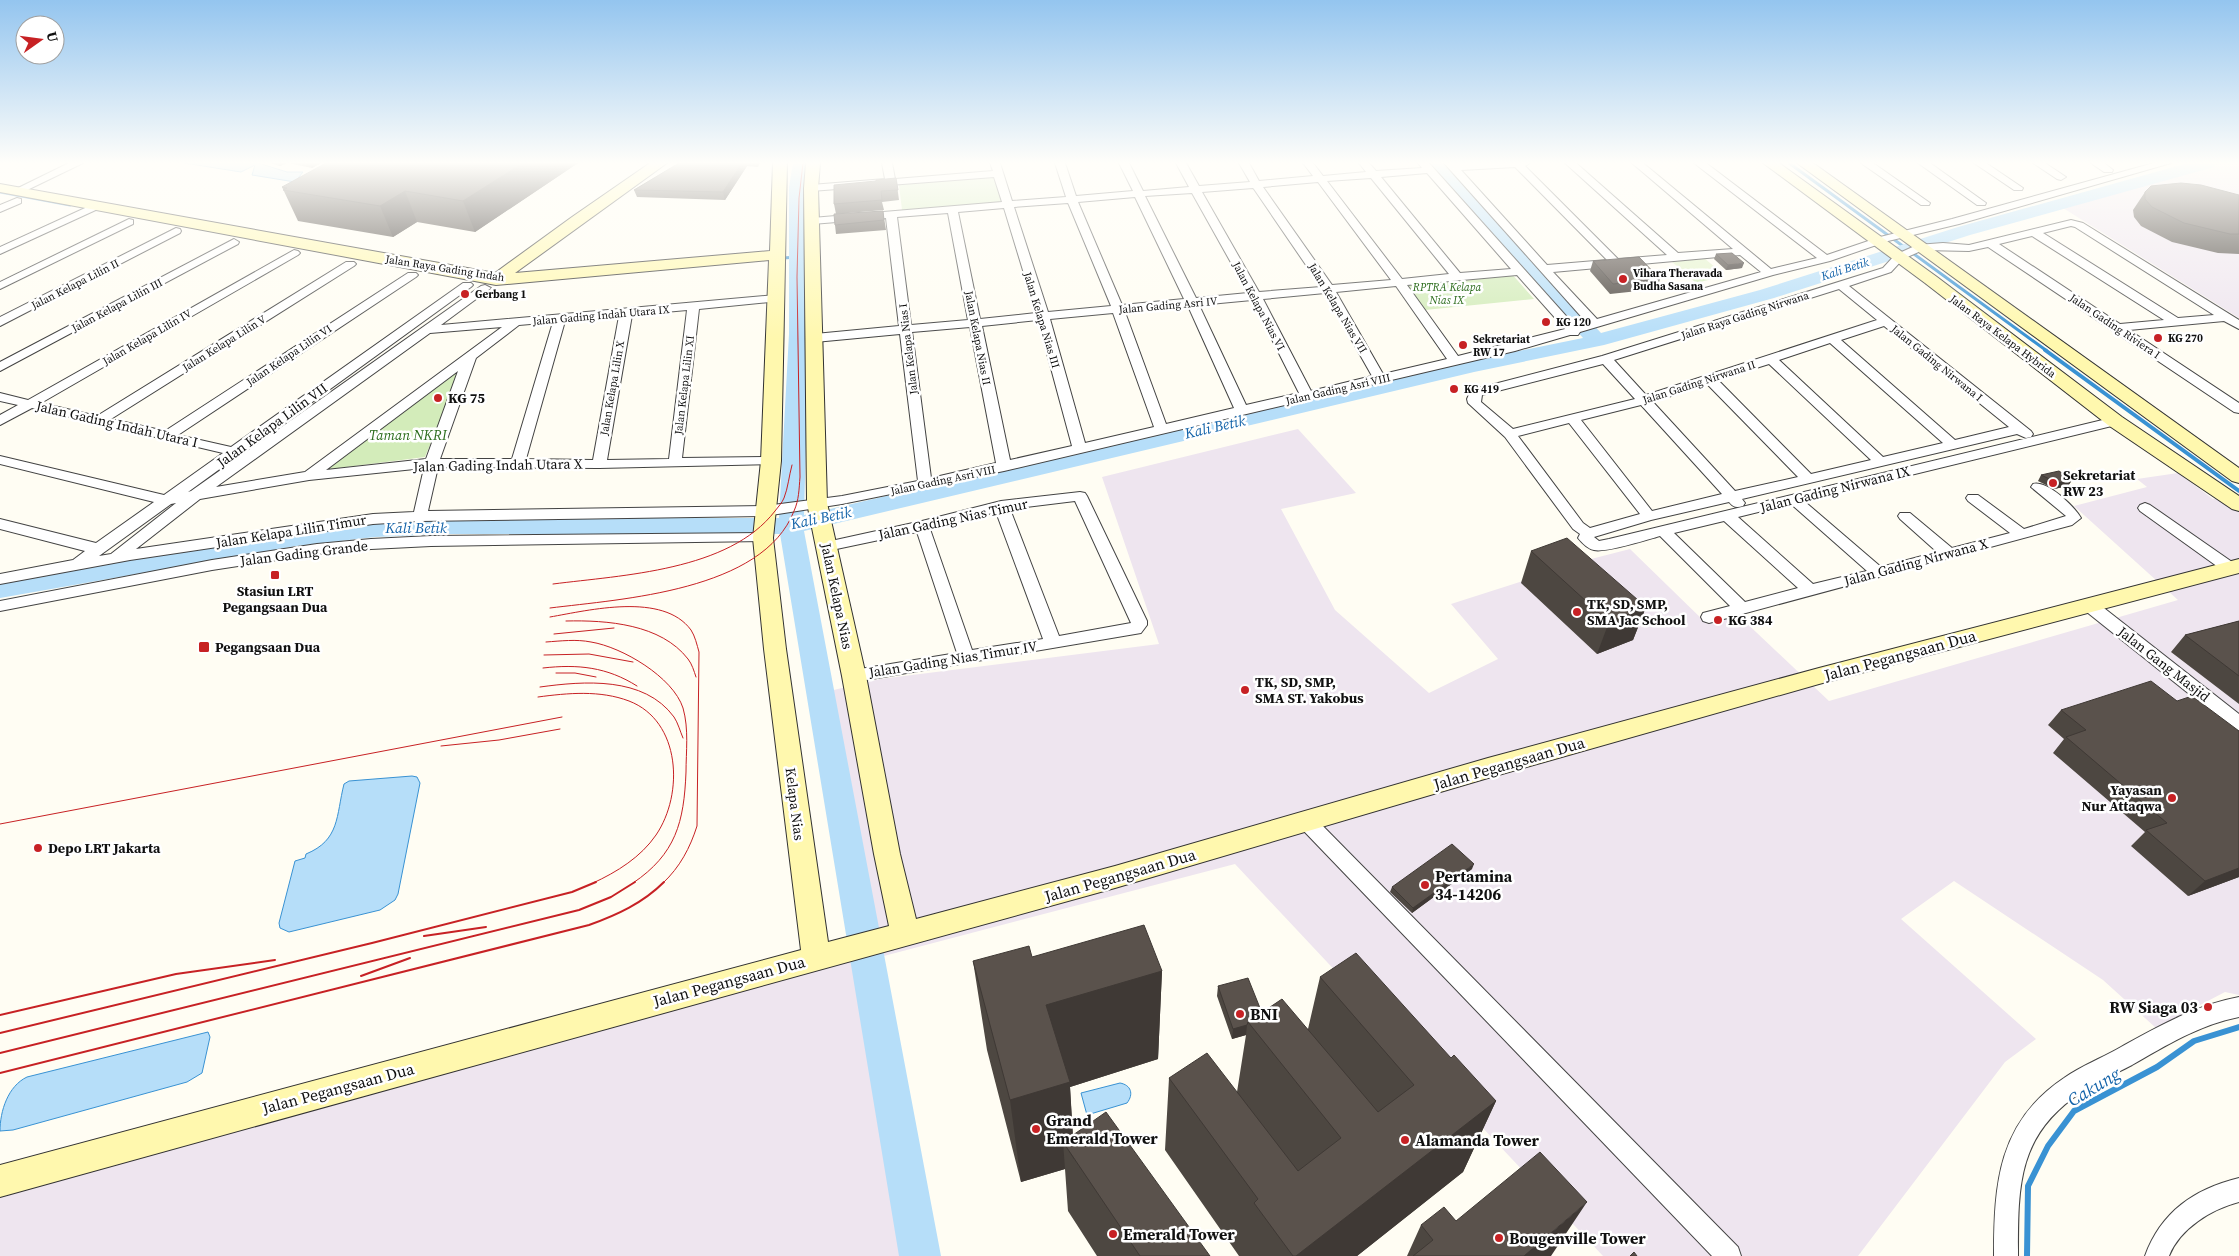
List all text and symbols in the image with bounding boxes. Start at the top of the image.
north arrow [15,15,65,65]
text: U [42,29,64,44]
street label: Jalan Raya Gading Indah [383,252,506,285]
water label: Kali Betik [1818,254,1871,285]
street label: Jalan Kelapa Lilin II [28,256,122,314]
street label: Jalan Kelapa Nias VI [1228,258,1288,353]
street label: Jalan Kelapa Nias VII [1304,260,1370,356]
place label: Vihara Theravada Budha Sasana [1633,266,1723,294]
street label: Jalan Kelapa Nias III [1019,269,1063,370]
marker: Vihara Theravada Budha Sasana [1617,273,1629,285]
street label: Jalan Kelapa Lilin III [68,275,165,336]
park label: RPTRA Kelapa Nias IX [1412,280,1481,308]
place label: Gerbang 1 [475,287,527,302]
marker: Gerbang 1 [459,288,471,300]
street label: Jalan Raya Gading Nirwana [1678,288,1811,344]
street label: Jalan Kelapa Nias II [961,289,994,386]
street label: Jalan Gading Riviera I [2066,290,2163,362]
street label: Jalan Raya Kelapa Hybrida [1946,291,2059,381]
street label: Jalan Gading Asri IV [1117,294,1219,317]
street label: Jalan Gading Indah Utara IX [531,302,671,329]
street label: Jalan Kelapa Nias I [895,303,922,396]
street label: Jalan Kelapa Lilin IV [99,306,195,369]
street label: Jalan Kelapa Lilin V [179,311,269,376]
place label: KG 120 [1556,315,1591,330]
marker: KG 120 [1540,316,1552,328]
street label: Jalan Kelapa Lilin VI [243,321,335,390]
street label: Jalan Gading Nirwana I [1887,321,1986,405]
place label: KG 270 [2168,331,2203,346]
place label: Sekretariat RW 17 [1473,332,1531,360]
marker: KG 270 [2152,332,2164,344]
street label: Jalan Kelapa Lilin XI [671,335,698,437]
street label: Jalan Kelapa Lilin X [597,339,628,438]
marker: Sekretariat RW 17 [1457,339,1469,351]
street label: Jalan Gading Nirwana II [1640,357,1757,408]
street label: Jalan Gading Asri VIII [1283,370,1392,409]
street label: Jalan Kelapa Lilin VII [212,378,331,473]
place label: KG 419 [1464,382,1499,397]
marker: KG 419 [1448,383,1460,395]
place label: KG 75 [448,388,485,408]
marker: KG 75 [432,392,444,404]
street label: Jalan Gading Indah Utara I [33,395,200,452]
water label: Kali Betik [1182,409,1248,444]
park label: Taman NKRI [369,425,448,445]
street label: Jalan Gading Indah Utara X [412,454,583,476]
street label: Jalan Gading Nirwana IX [1757,461,1912,518]
street label: Jalan Gading Asri VIII [888,462,997,499]
place label: Sekretariat RW 23 [2063,465,2136,501]
marker: Sekretariat RW 23 [2047,477,2059,489]
street label: Jalan Gading Nias Timur [875,493,1030,545]
water label: Kali Betik [788,501,854,534]
street label: Jalan Kelapa Lilin Timur [213,509,368,553]
water label: Kali Betik [384,517,448,538]
street label: Jalan Gading Nirwana X [1841,533,1990,591]
street label: Jalan Gading Grande [238,535,369,571]
street label: Jalan Kelapa Nias [816,540,858,651]
marker: Stasiun LRT Pegangsaan Dua [269,569,281,581]
place label: Stasiun LRT Pegangsaan Dua [222,581,328,617]
place label: TK, SD, SMP, SMA Jac School [1587,594,1686,630]
marker: TK, SD, SMP, SMA Jac School [1571,606,1583,618]
place label: KG 384 [1728,610,1773,630]
marker: KG 384 [1712,614,1724,626]
street label: Jalan Gang Masjid [2113,621,2214,706]
street label: Jalan Pegangsaan Dua [1821,624,1979,686]
street label: Jalan Gading Nias Timur IV [866,636,1039,682]
place label: Pegangsaan Dua [215,637,321,657]
marker: Pegangsaan Dua [197,640,211,654]
place label: TK, SD, SMP, SMA ST. Yakobus [1255,672,1364,708]
marker: TK, SD, SMP, SMA ST. Yakobus [1239,684,1251,696]
street label: Jalan Pegangsaan Dua [1430,731,1588,795]
street label: Kelapa Nias [781,766,809,842]
place label: Yayasan Nur Attaqwa [2082,780,2163,816]
marker: Yayasan Nur Attaqwa [2166,792,2178,804]
place label: Depo LRT Jakarta [48,838,161,858]
marker: Depo LRT Jakarta [32,842,44,854]
street label: Jalan Pegangsaan Dua [1041,843,1199,907]
place label: Pertamina 34-14206 [1435,865,1513,905]
marker: Pertamina 34-14206 [1419,879,1431,891]
street label: Jalan Pegangsaan Dua [650,950,808,1012]
place label: RW Siaga 03 [2109,996,2198,1018]
marker: RW Siaga 03 [2202,1001,2214,1013]
place label: BNI [1250,1003,1278,1025]
marker: BNI [1234,1008,1246,1020]
street label: Jalan Pegangsaan Dua [259,1057,417,1119]
water label: Cakung [2063,1060,2126,1112]
place label: Grand Emerald Tower [1046,1109,1158,1149]
marker: Grand Emerald Tower [1030,1123,1042,1135]
place label: Alamanda Tower [1415,1129,1540,1151]
marker: Alamanda Tower [1399,1134,1411,1146]
place label: Emerald Tower [1123,1223,1235,1245]
place label: Bougenville Tower [1509,1227,1646,1249]
marker: Emerald Tower [1107,1228,1119,1240]
marker: Bougenville Tower [1493,1232,1505,1244]

